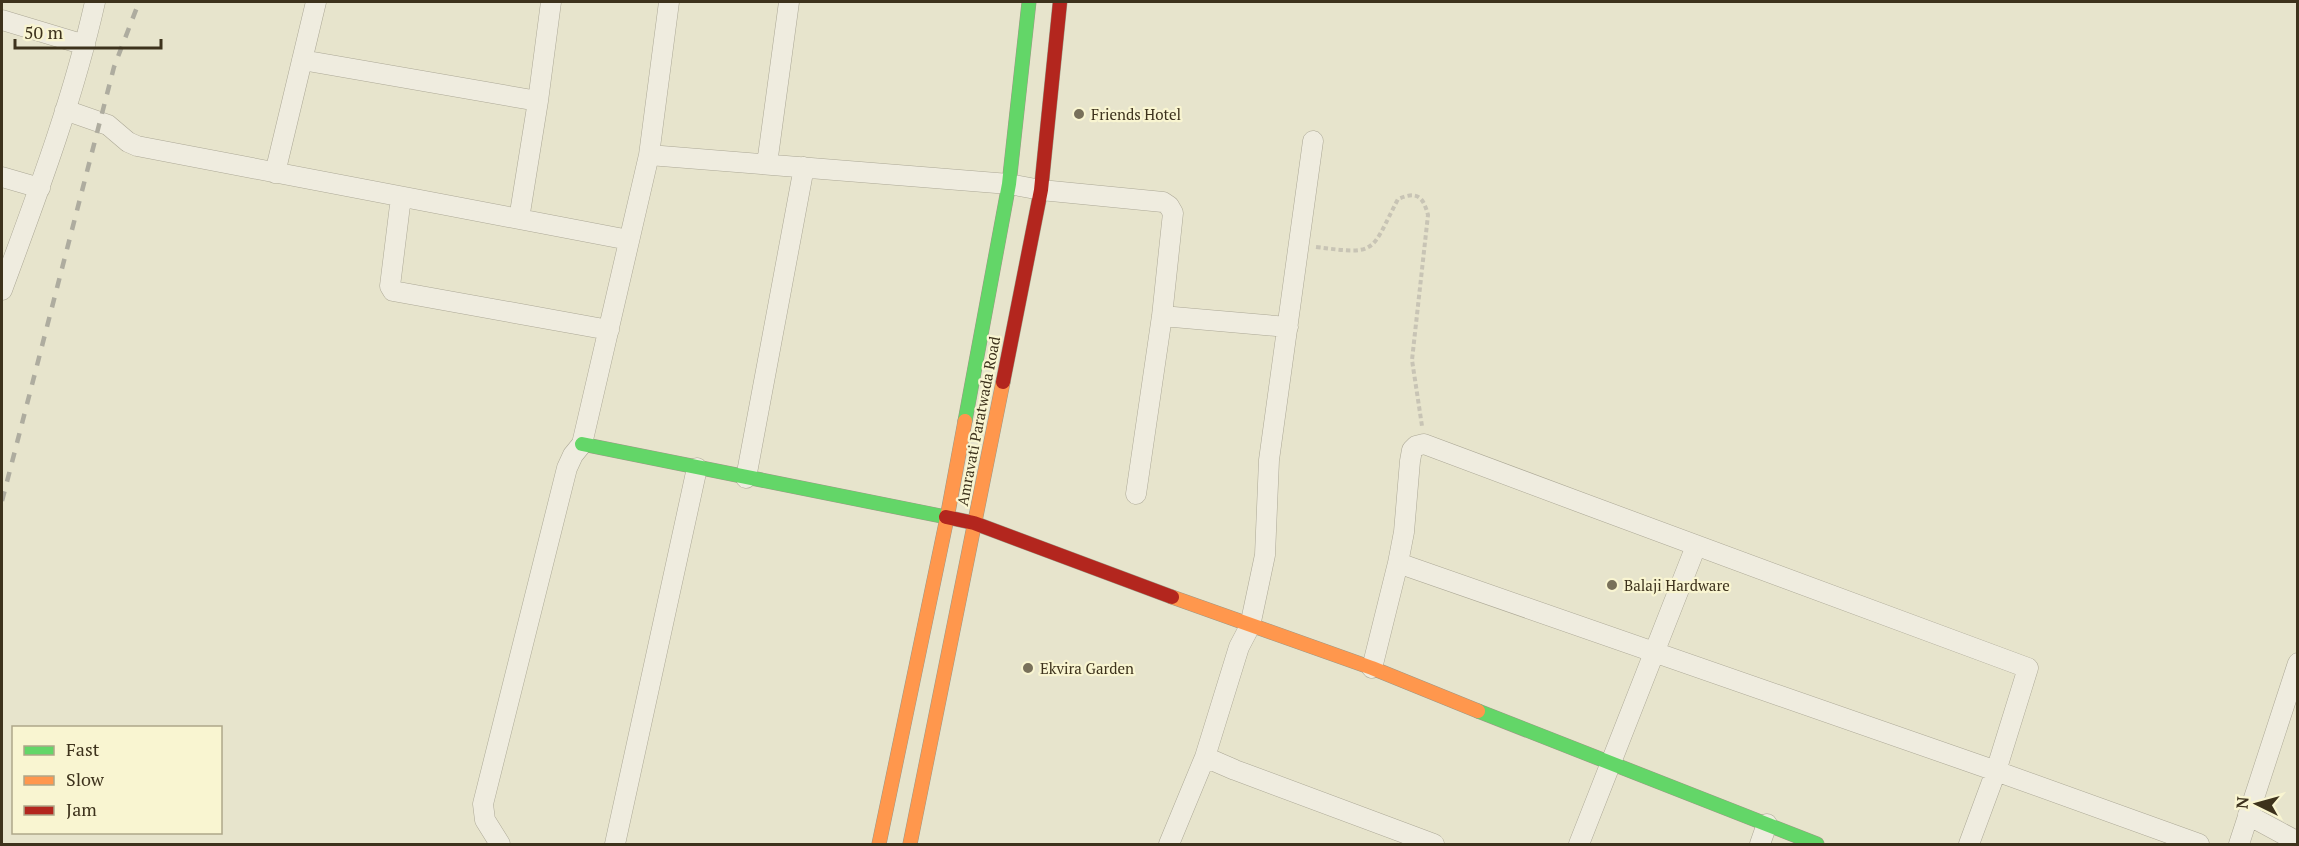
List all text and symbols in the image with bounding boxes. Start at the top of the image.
scale bar [15,12,160,50]
text: 50 m [24,20,64,44]
place label: Friends Hotel [1091,104,1181,124]
marker: Friends Hotel [1072,107,1086,121]
street label: Amravati Paratwada Road [952,335,1004,507]
place label: Balaji Hardware [1624,575,1730,595]
marker: Balaji Hardware [1605,578,1619,592]
place label: Ekvira Garden [1040,658,1134,678]
marker: Ekvira Garden [1021,661,1035,675]
legend [12,726,222,834]
text: Fast [66,737,100,761]
text: Slow [66,767,105,791]
north arrow [2227,774,2287,834]
text: N [2231,796,2254,810]
text: Jam [66,797,97,821]

